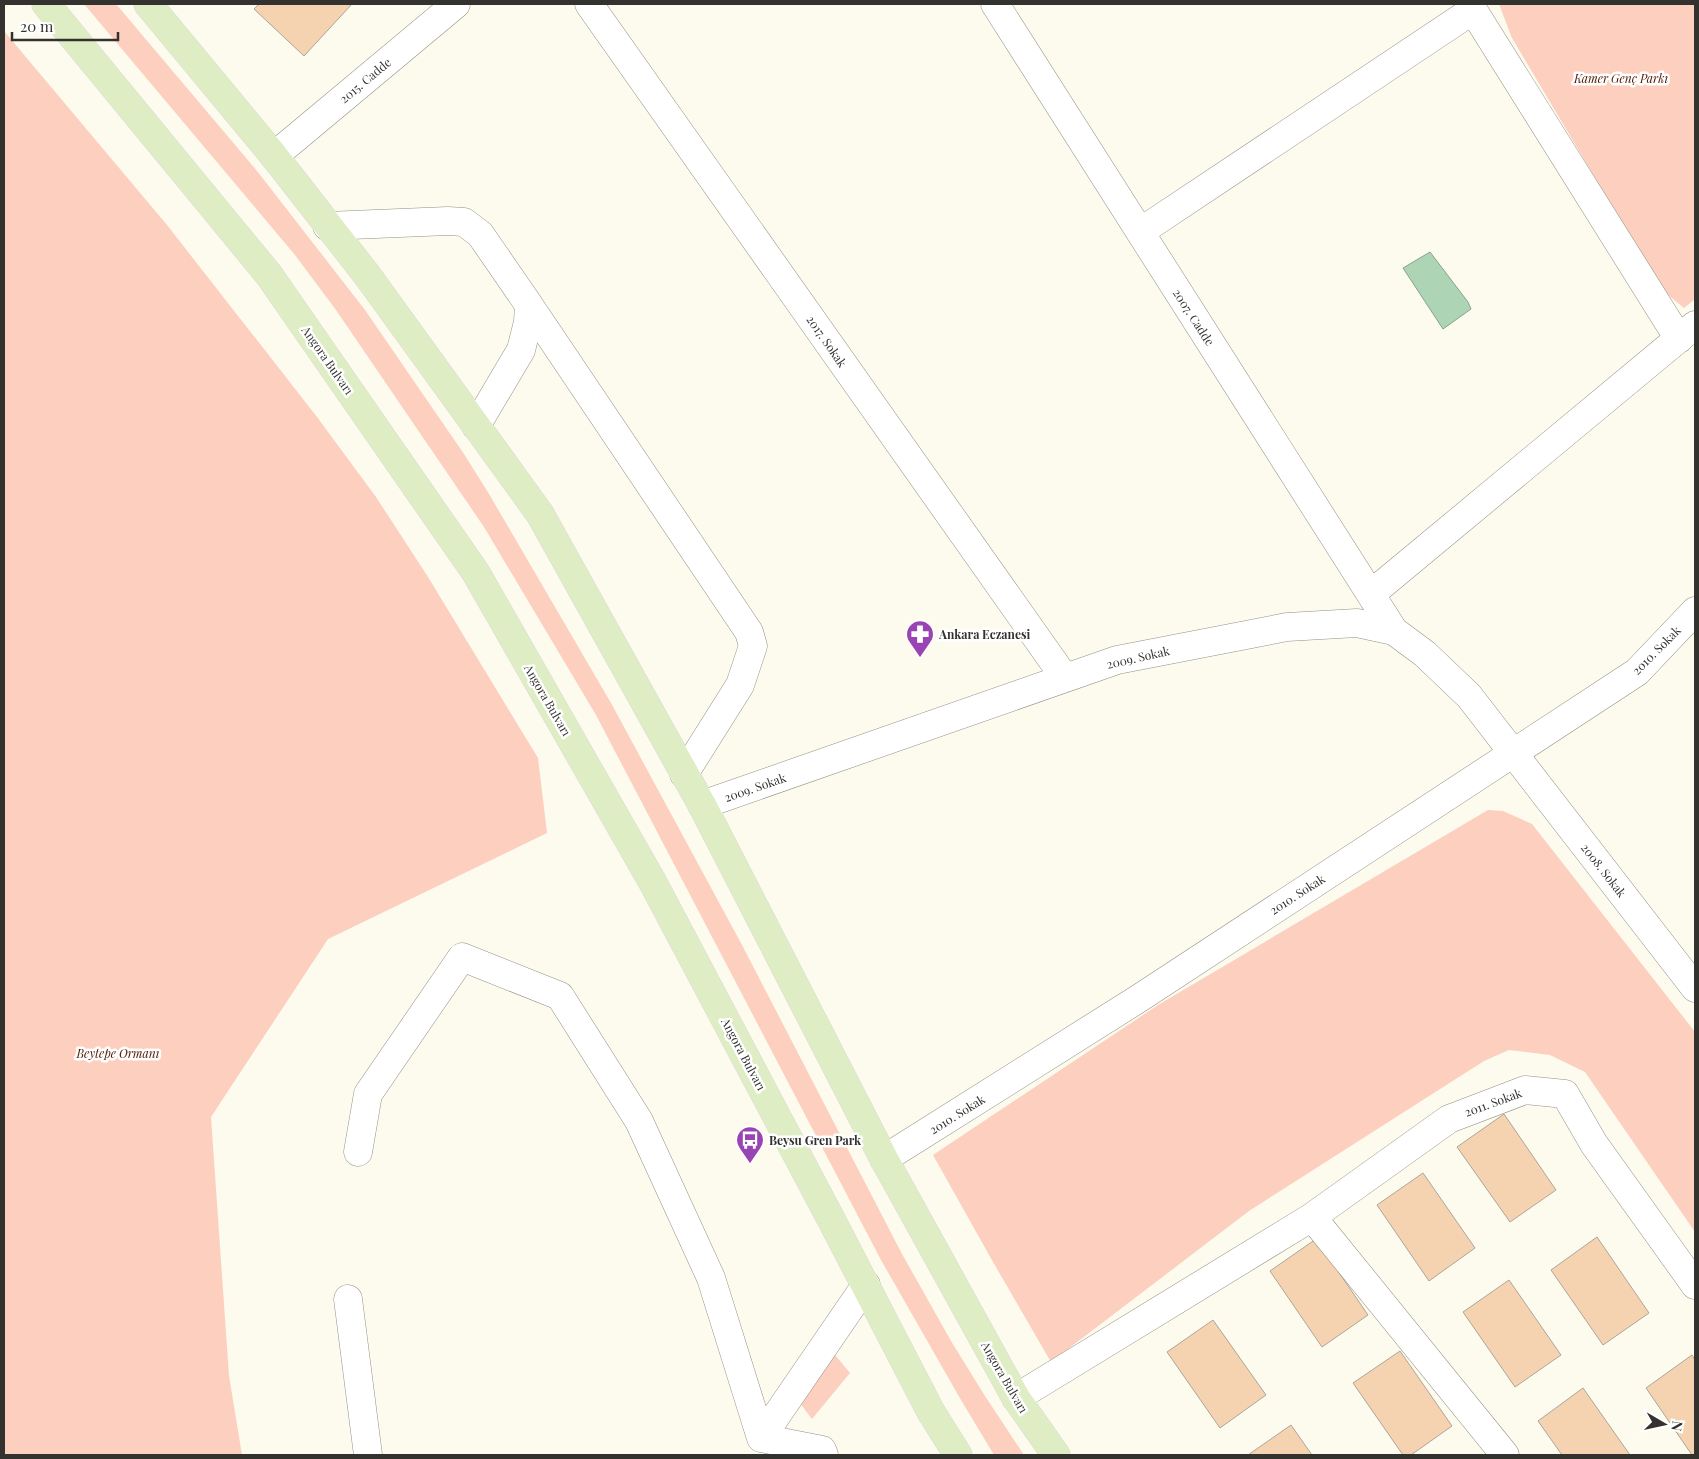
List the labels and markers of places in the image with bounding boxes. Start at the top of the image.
pharmacy icon: Ankara Eczanesi [905,619,935,658]
place label: Ankara Eczanesi [938,626,1031,642]
bus stop icon: Beysu Gren Park [735,1125,765,1164]
place label: Beysu Gren Park [769,1132,862,1148]

